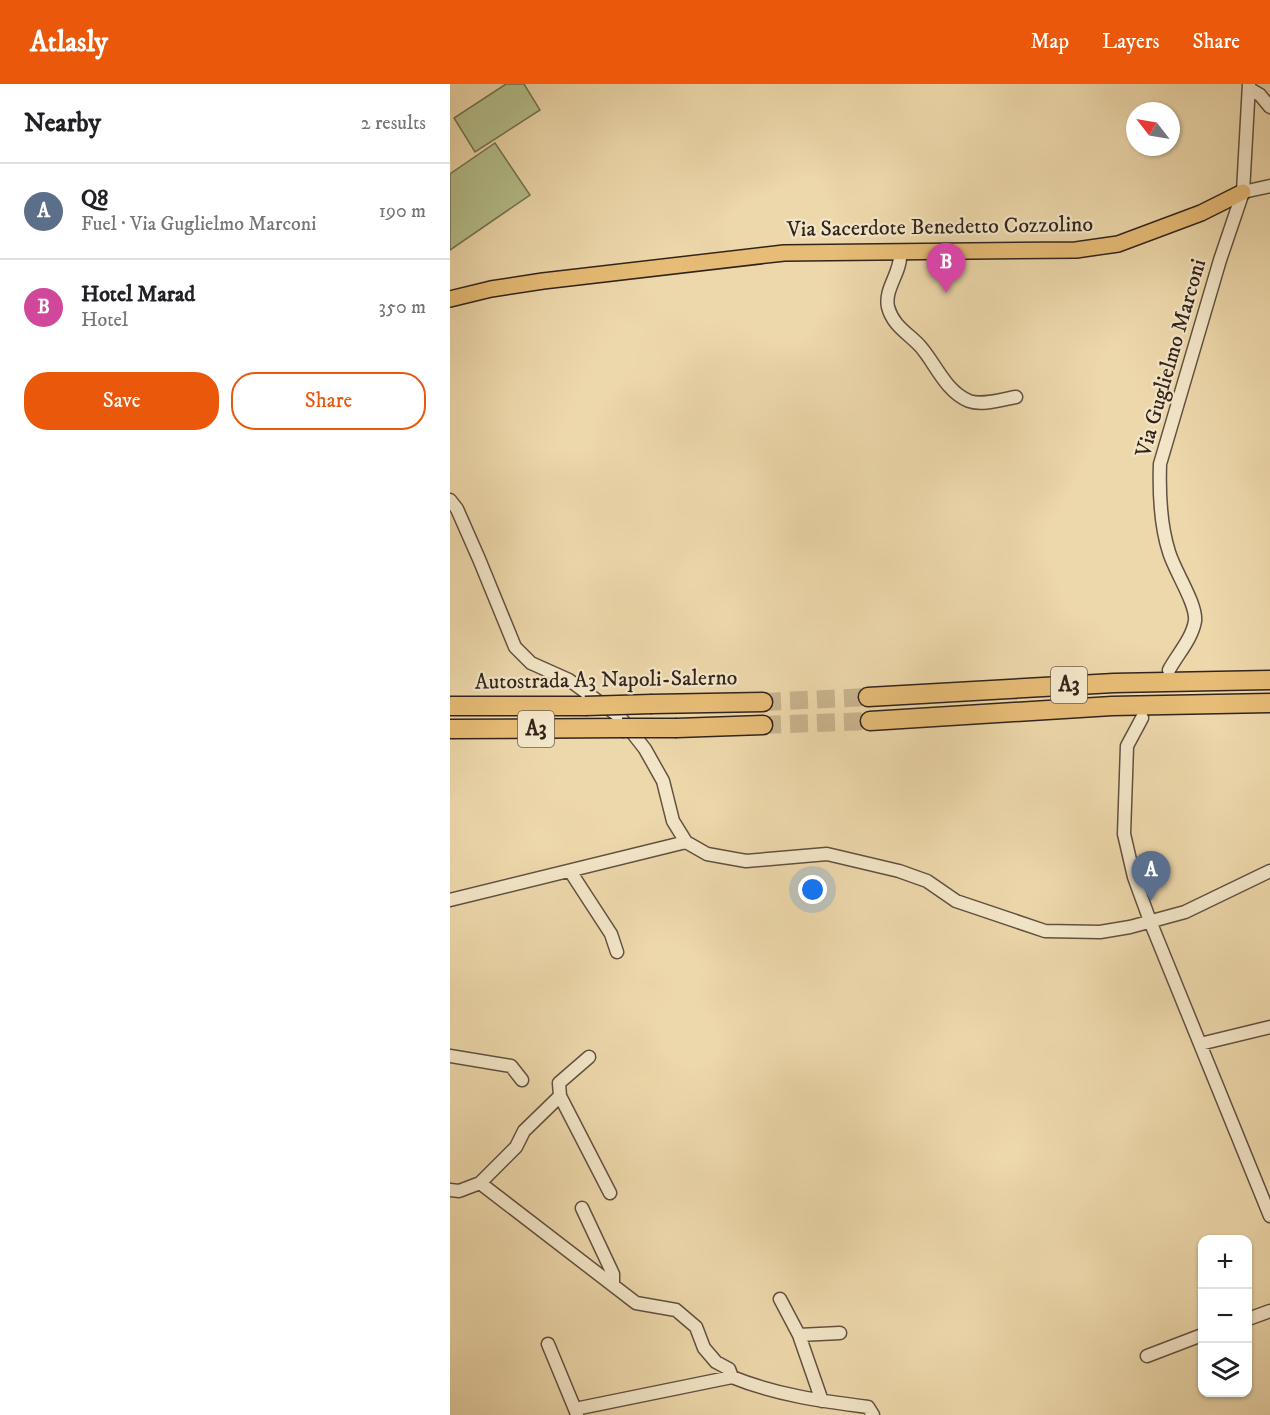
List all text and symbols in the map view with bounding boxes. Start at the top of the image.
text: Atlasly [30,25,108,60]
text: Map [1030,29,1069,55]
text: Layers [1102,29,1160,55]
text: Share [1193,29,1240,55]
north arrow [1126,102,1180,156]
text: Nearby [24,107,101,140]
text: 2 results [361,111,426,136]
text: Q8 [81,185,108,212]
text: A [37,199,50,224]
text: 190 m [379,199,426,224]
street label: Via Sacerdote Benedetto Cozzolino [786,211,1093,243]
text: Fuel · Via Guglielmo Marconi [81,212,316,237]
pin: B [926,244,966,293]
street label: Via Guglielmo Marconi [1129,256,1212,461]
text: Hotel Marad [81,281,195,308]
text: B [37,295,50,320]
text: 350 m [379,295,426,320]
text: Hotel [81,308,128,333]
button: Save [24,372,219,430]
button: Share [231,372,426,430]
street label: Autostrada A3 Napoli-Salerno [474,664,738,696]
road number: A3 [1051,667,1087,703]
road number: A3 [518,711,554,747]
pin: A [1132,852,1170,901]
your location [798,875,827,904]
map controls [1198,1235,1252,1397]
button: + [1198,1235,1252,1289]
button: − [1198,1289,1252,1343]
button: layers [1198,1343,1252,1397]

